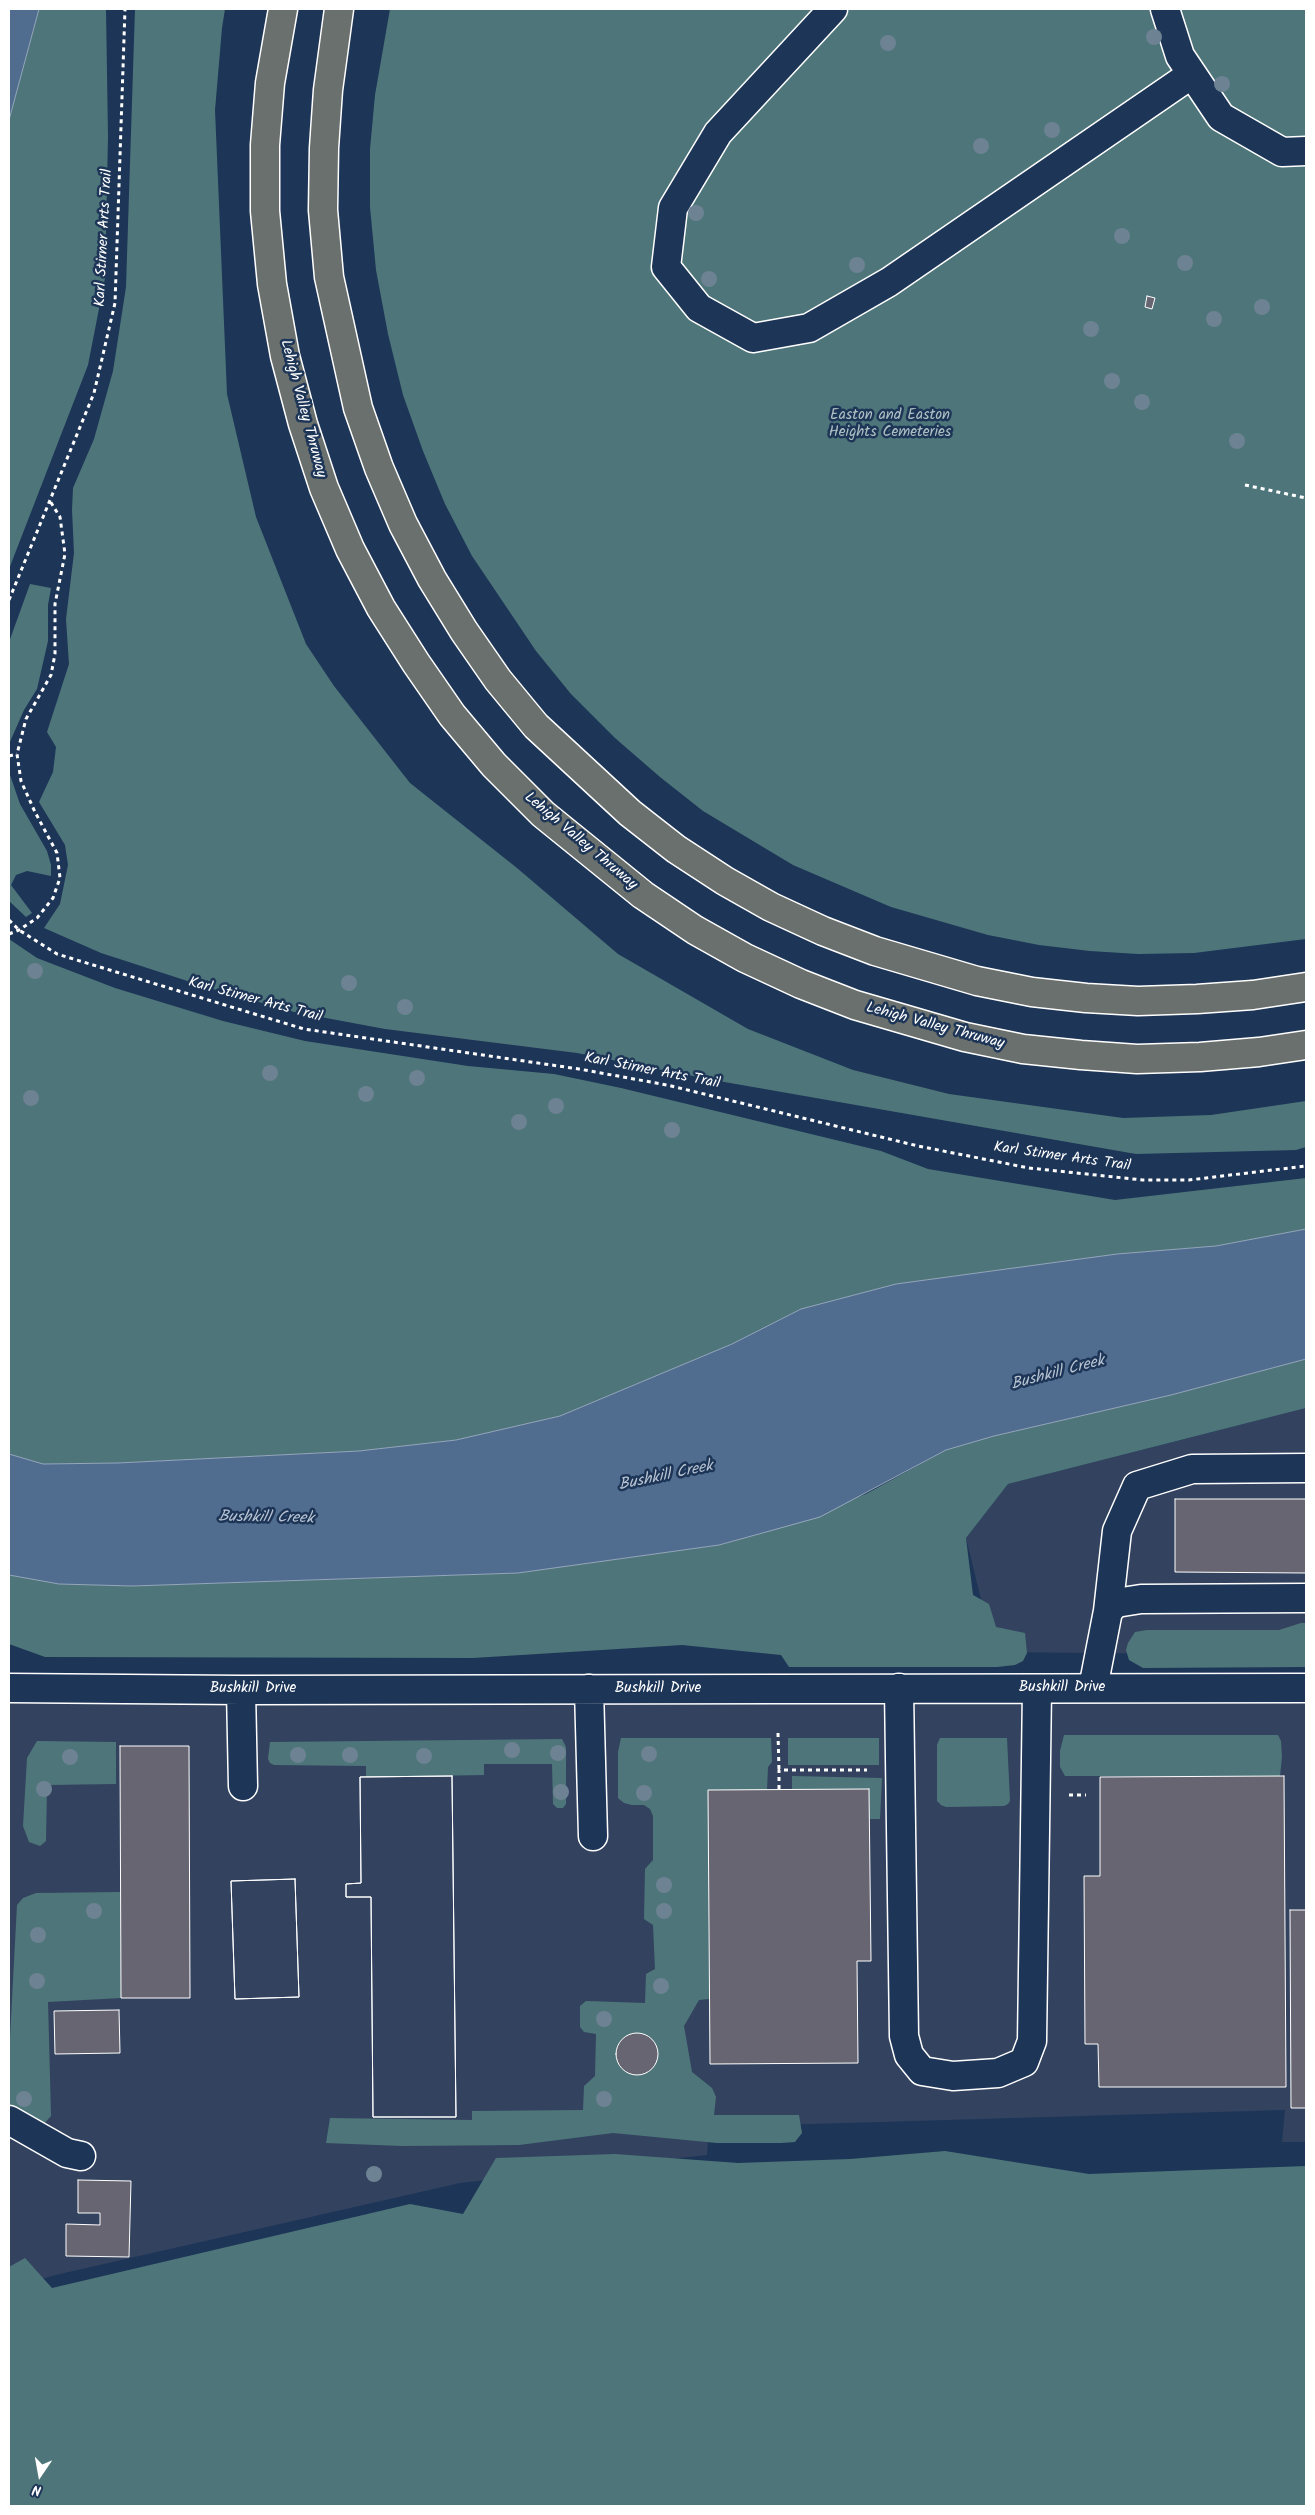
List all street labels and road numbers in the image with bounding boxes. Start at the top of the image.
street label: Karl Stirner Arts Trail [92,169,118,307]
street label: Lehigh Valley Thruway [275,338,329,480]
street label: Lehigh Valley Thruway [520,789,640,895]
street label: Karl Stirner Arts Trail [186,974,324,1028]
street label: Lehigh Valley Thruway [864,1000,1006,1054]
street label: Karl Stirner Arts Trail [582,1050,722,1094]
street label: Karl Stirner Arts Trail [992,1139,1132,1177]
street label: Bushkill Drive [1019,1679,1105,1697]
street label: Bushkill Drive [210,1680,296,1698]
street label: Bushkill Drive [615,1680,701,1698]

